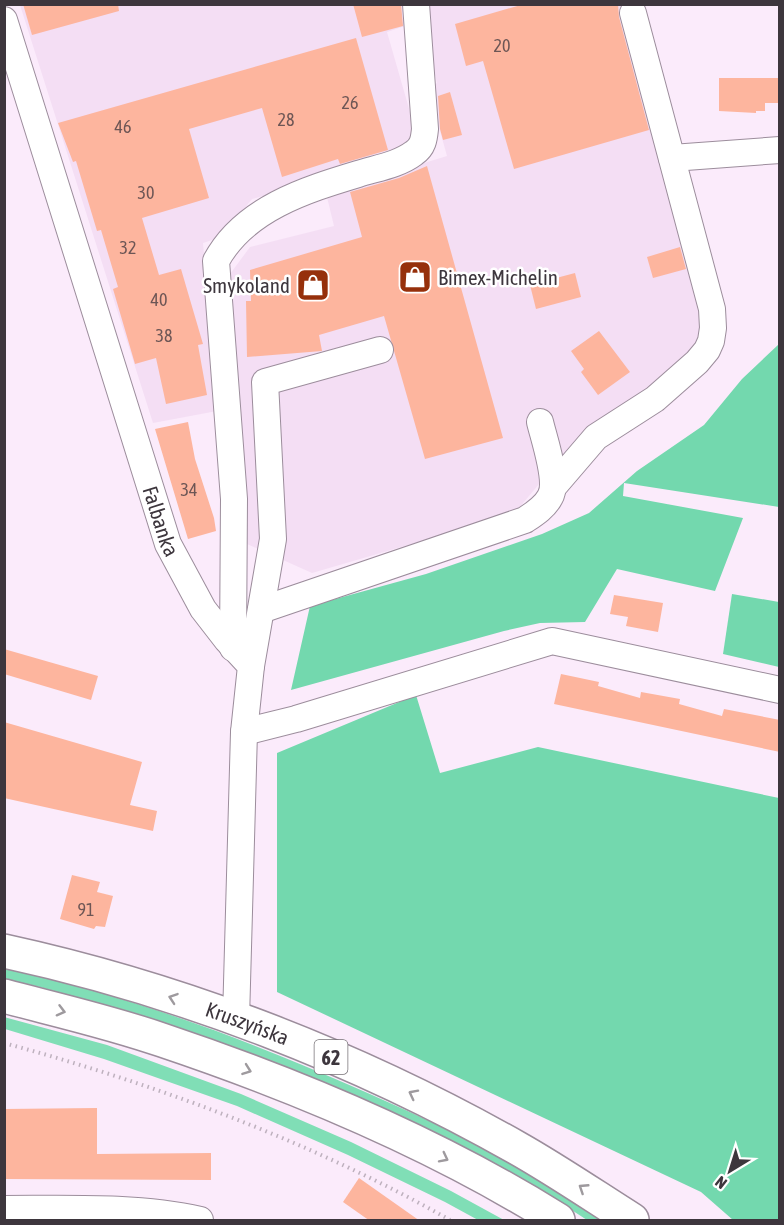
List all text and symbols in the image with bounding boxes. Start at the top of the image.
house number: 20 [494,35,510,56]
house number: 26 [342,92,358,113]
house number: 28 [278,109,294,130]
house number: 46 [115,116,131,137]
house number: 30 [138,182,154,203]
house number: 32 [120,237,136,258]
shop icon: Bimex-Michelin [397,259,433,295]
place label: Bimex-Michelin [438,265,558,289]
shop icon: Smykoland [295,267,331,303]
place label: Smykoland [203,273,290,297]
house number: 40 [151,289,167,310]
house number: 38 [156,325,172,346]
house number: 34 [181,479,197,500]
street label: Falbanka [139,483,184,560]
house number: 91 [78,899,94,920]
one-way arrow [169,993,179,1005]
street label: Kruszyńska [203,997,292,1049]
one-way arrow [55,1004,66,1016]
road number: 62 [314,1040,348,1074]
one-way arrow [241,1063,252,1076]
one-way arrow [408,1090,419,1101]
north arrow [700,1141,760,1201]
one-way arrow [438,1151,448,1162]
text: N [711,1173,730,1193]
one-way arrow [579,1184,589,1196]

